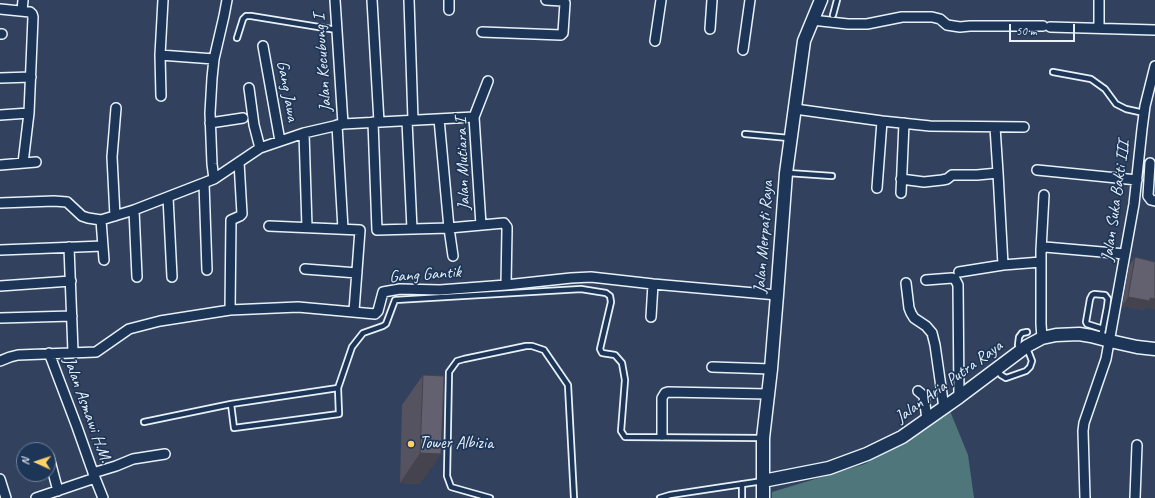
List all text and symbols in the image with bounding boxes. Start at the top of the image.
street label: Jalan Kecubung I [309,13,337,113]
scale bar [1011,16,1077,42]
text: 50 m [1016,23,1036,39]
street label: Gang Jawa [272,59,302,123]
street label: Jalan Mutiara I [451,117,475,211]
street label: Jalan Suka Bakti III [1097,139,1135,263]
street label: Jalan Merpati Raya [750,180,778,294]
street label: Gang Gantik [388,262,462,288]
street label: Jalan Aria Putra Raya [891,336,1007,428]
street label: Jalan Asmawi H.M. [59,355,115,465]
place label: Tower Albizia [419,434,493,454]
marker: Tower Albizia [406,439,416,449]
north arrow [16,442,56,482]
text: N [18,458,32,465]

